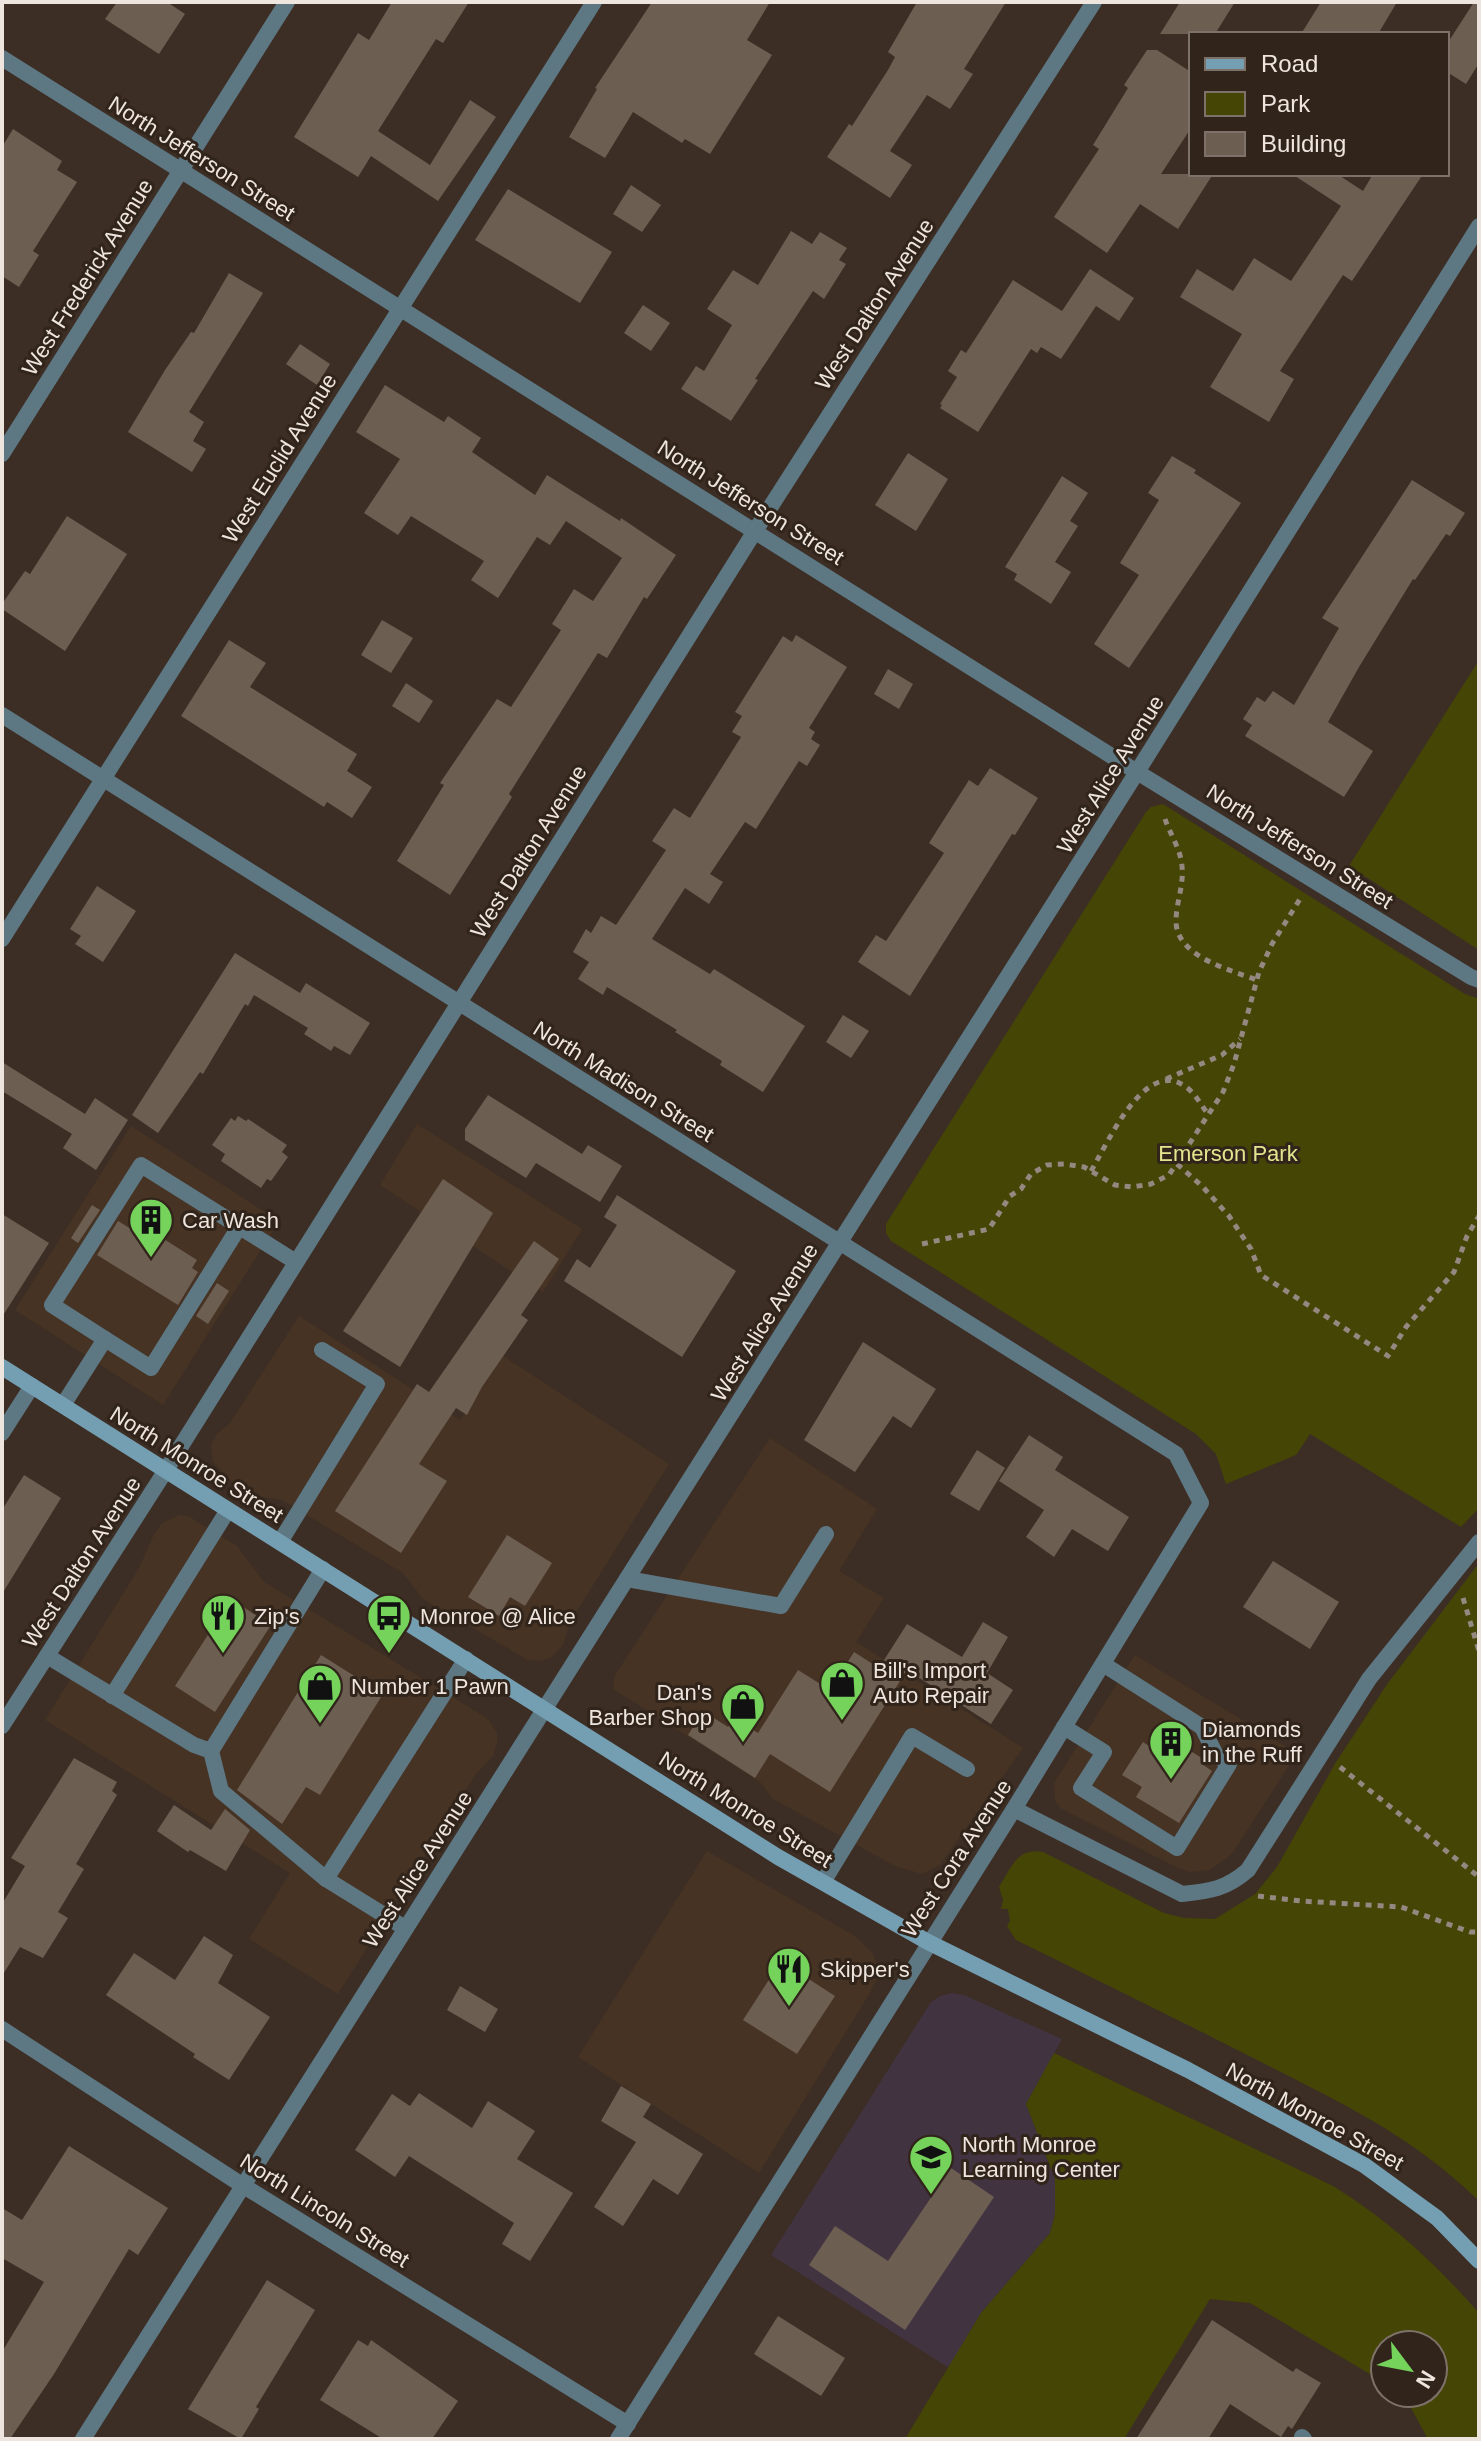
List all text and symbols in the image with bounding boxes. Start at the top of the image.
legend [1189,32,1449,176]
text: Road [1261,50,1318,77]
text: Park [1261,90,1311,117]
street label: North Jefferson Street [104,91,299,226]
text: Building [1261,130,1346,157]
street label: West Frederick Avenue [17,175,158,380]
street label: West Dalton Avenue [810,214,939,394]
street label: West Euclid Avenue [217,369,342,548]
street label: North Jefferson Street [653,435,848,570]
street label: West Alice Avenue [1052,691,1169,858]
street label: West Dalton Avenue [465,760,592,942]
street label: North Jefferson Street [1202,779,1397,914]
street label: North Madison Street [529,1016,719,1147]
park label: Emerson Park [1158,1141,1299,1166]
building icon: Car Wash [127,1196,175,1259]
place label: Car Wash [182,1208,279,1233]
street label: West Alice Avenue [706,1239,823,1406]
street label: North Monroe Street [106,1401,288,1528]
street label: West Dalton Avenue [17,1472,146,1652]
restaurant icon: Zip's [199,1592,247,1655]
bus stop icon: Monroe @ Alice [365,1592,413,1655]
place label: Zip's [254,1604,300,1629]
place label: Monroe @ Alice [420,1604,576,1629]
place label: Bill's Import Auto Repair [873,1658,989,1708]
shop icon: Bill's Import Auto Repair [818,1659,866,1722]
shop icon: Number 1 Pawn [296,1662,344,1725]
place label: Number 1 Pawn [351,1674,509,1699]
place label: Dan's Barber Shop [588,1680,712,1730]
shop icon: Dan's Barber Shop [719,1681,767,1744]
place label: Diamonds in the Ruff [1202,1717,1303,1767]
building icon: Diamonds in the Ruff [1147,1718,1195,1781]
street label: North Monroe Street [655,1746,837,1873]
street label: West Cora Avenue [896,1775,1017,1942]
street label: West Alice Avenue [358,1786,477,1952]
restaurant icon: Skipper's [765,1945,813,2008]
place label: Skipper's [820,1957,910,1982]
street label: North Monroe Street [1222,2057,1408,2176]
place label: North Monroe Learning Center [962,2132,1120,2182]
school or university icon: North Monroe Learning Center [907,2133,955,2196]
street label: North Lincoln Street [236,2148,414,2273]
north arrow [1369,2329,1449,2409]
text: N [1411,2366,1440,2393]

